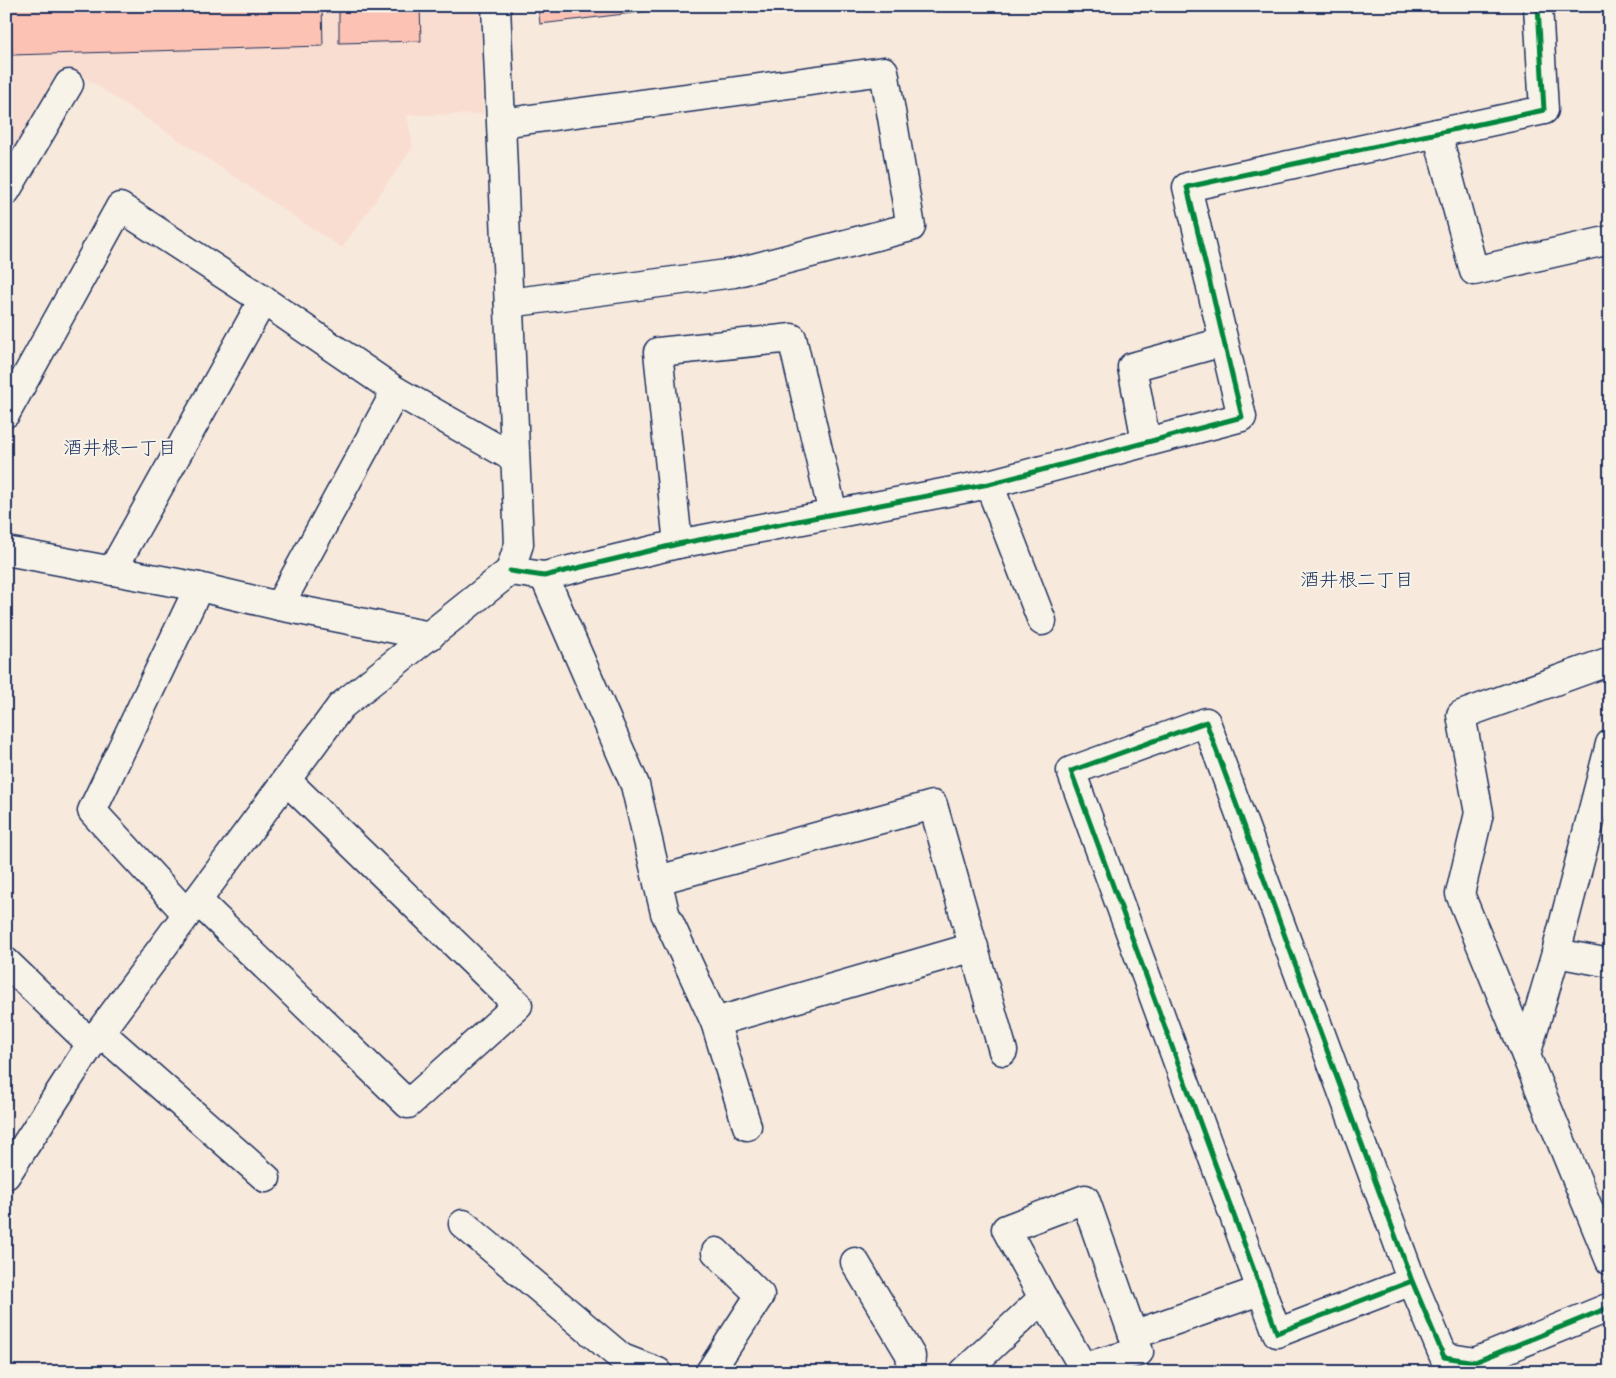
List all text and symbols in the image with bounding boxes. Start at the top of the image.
district label: 酒井根一丁目 [63,436,177,459]
district label: 酒井根二丁目 [1300,568,1414,591]

